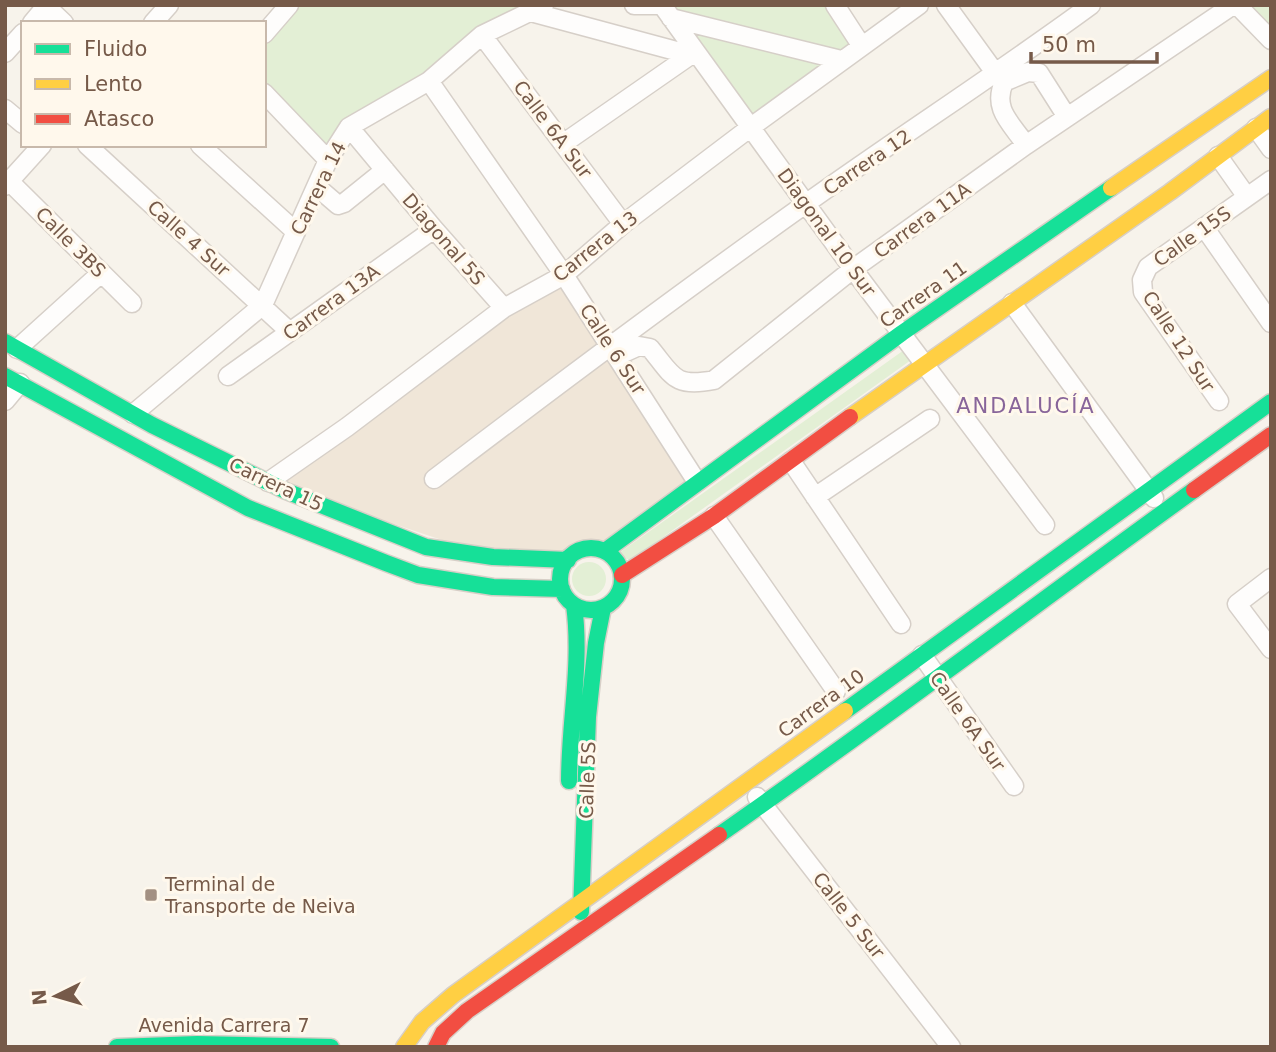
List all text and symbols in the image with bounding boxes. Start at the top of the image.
legend [21,21,266,147]
scale bar [1031,21,1157,65]
text: 50 m [1042,33,1096,57]
text: Fluido [84,37,147,61]
text: Lento [84,72,143,96]
street label: Calle 6A Sur [509,76,597,182]
text: Atasco [84,107,154,131]
street label: Carrera 12 [819,125,915,199]
street label: Carrera 14 [286,138,350,238]
street label: Diagonal 10 Sur [773,164,881,300]
street label: Carrera 11A [869,178,975,262]
street label: Diagonal 5S [398,189,490,289]
street label: Calle 4 Sur [143,195,235,281]
street label: Calle 15S [1149,201,1235,271]
street label: Calle 3BS [31,202,111,282]
street label: Carrera 13 [548,206,642,286]
street label: Carrera 11 [875,256,971,332]
street label: Carrera 13A [278,260,384,344]
street label: Calle 12 Sur [1138,287,1220,396]
street label: Calle 6 Sur [576,300,650,398]
district label: ANDALUCÍA [956,393,1096,418]
street label: Carrera 15 [226,453,326,515]
street label: Carrera 10 [774,664,868,742]
street label: Calle 6A Sur [926,667,1010,775]
street label: Calle 5S [575,741,599,819]
street label: Calle 5 Sur [809,868,890,963]
place label: Terminal de Transporte de Neiva [164,873,356,917]
marker: Terminal de Transporte de Neiva [143,887,159,903]
north arrow [21,961,91,1031]
text: N [27,989,51,1006]
street label: Avenida Carrera 7 [139,1014,309,1036]

